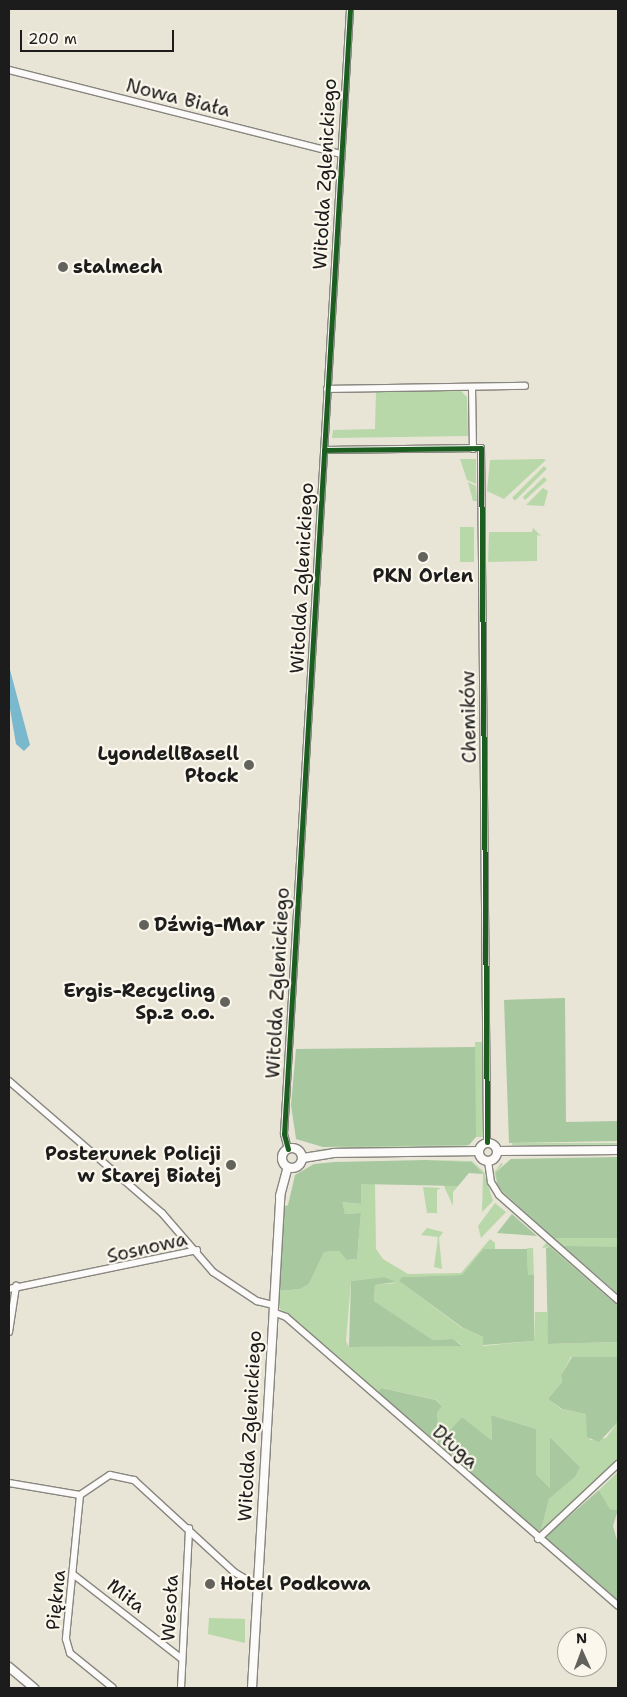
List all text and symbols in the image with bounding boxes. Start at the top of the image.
scale bar [22,20,176,52]
text: 200 m [28,29,77,49]
street label: Nowa Biała [124,74,232,122]
street label: Witolda Zglenickiego [309,78,341,270]
place label: stalmech [73,256,163,278]
marker: stalmech [57,261,69,273]
street label: Witolda Zglenickiego [286,482,318,674]
marker: PKN Orlen [417,551,429,563]
place label: PKN Orlen [373,565,473,587]
street label: Chemików [457,670,481,764]
place label: LyondellBasell Płock [98,743,239,787]
marker: LyondellBasell Płock [243,759,255,771]
street label: Witolda Zglenickiego [262,887,294,1079]
place label: Dźwig-Mar [154,914,265,936]
marker: Dźwig-Mar [138,919,150,931]
place label: Ergis-Recycling Sp.z o.o. [63,980,215,1024]
marker: Ergis-Recycling Sp.z o.o. [219,996,231,1008]
place label: Posterunek Policji w Starej Białej [45,1143,221,1187]
marker: Posterunek Policji w Starej Białej [225,1159,237,1171]
street label: Sosnowa [105,1228,189,1268]
street label: Witolda Zglenickiego [234,1330,266,1522]
street label: Długa [427,1420,483,1474]
street label: Piękna [42,1569,70,1631]
place label: Hotel Podkowa [220,1573,370,1595]
street label: Miła [102,1574,150,1618]
street label: Wesoła [157,1574,183,1642]
marker: Hotel Podkowa [204,1578,216,1590]
north arrow [557,1627,607,1677]
text: N [576,1629,587,1647]

